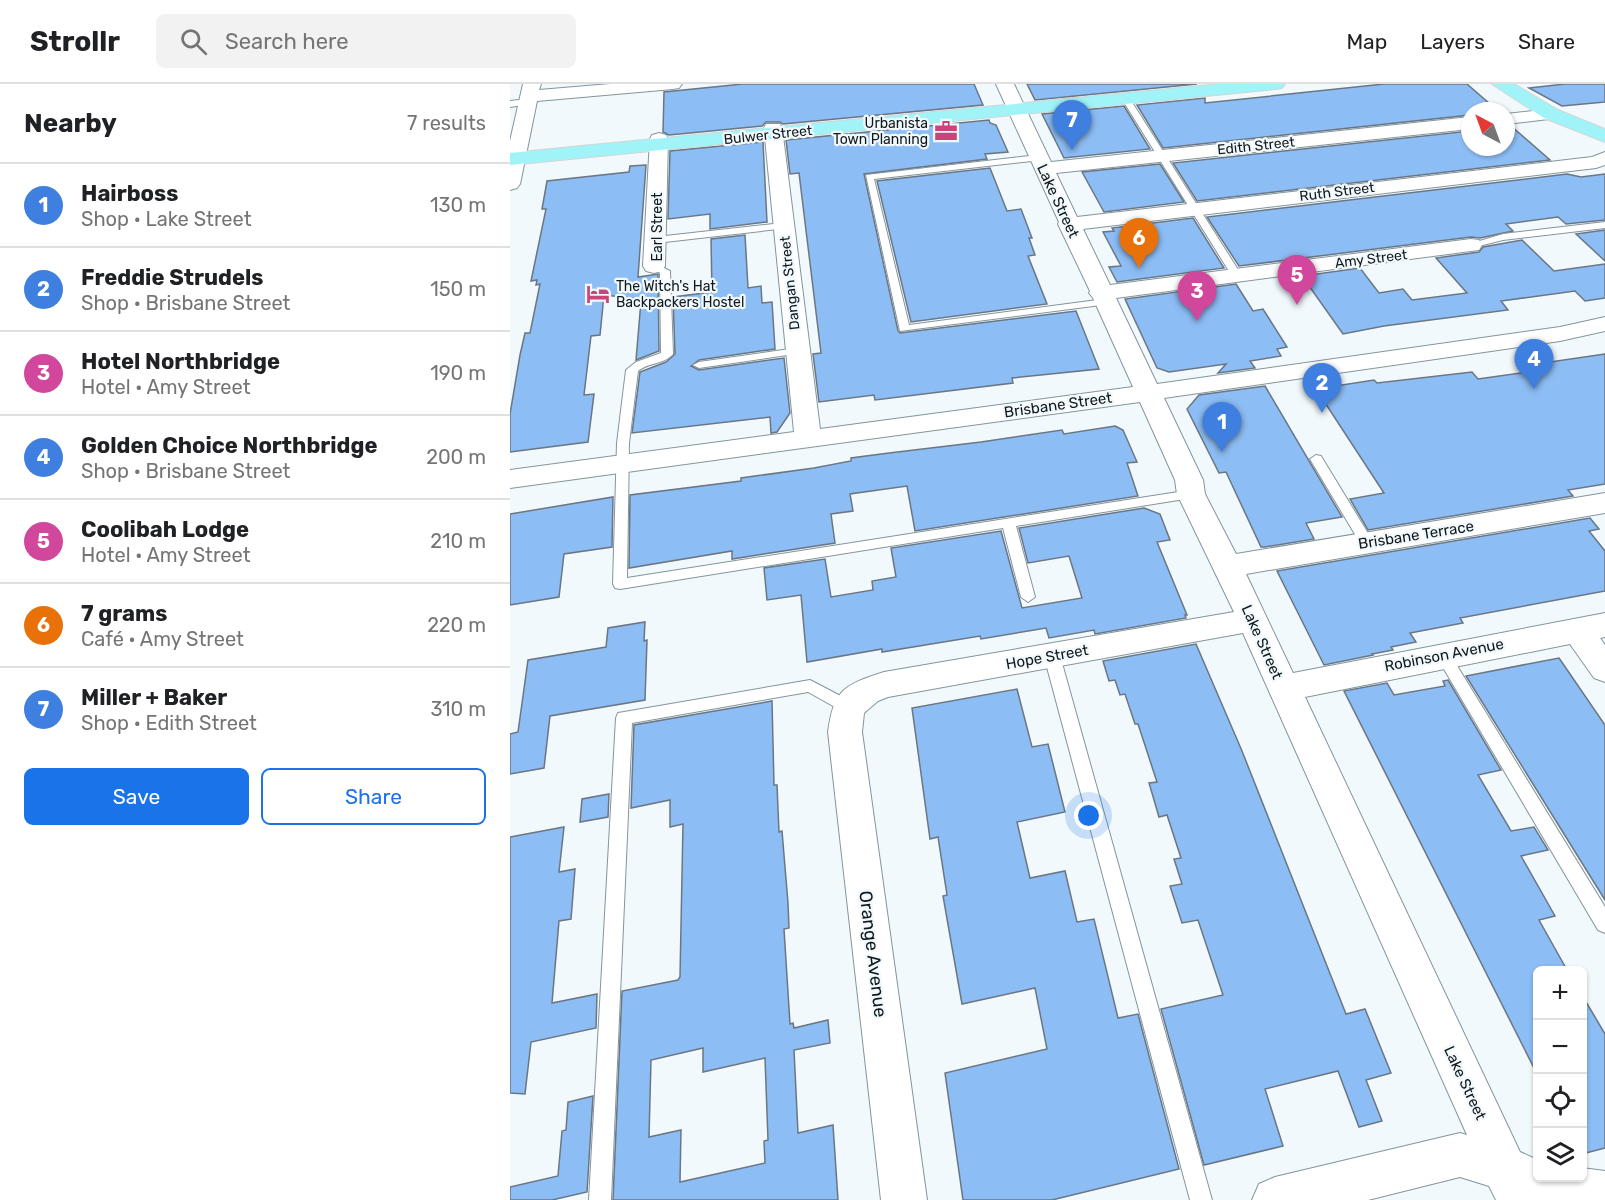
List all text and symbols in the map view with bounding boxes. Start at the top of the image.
search box [156,14,576,68]
text: Strollr [30,25,120,58]
icon: search [177,25,210,58]
text: Search here [225,28,348,55]
text: Map [1346,29,1387,54]
text: Layers [1420,29,1485,54]
text: Share [1518,29,1575,54]
pin: 7 [1052,100,1092,150]
north arrow [1461,102,1515,156]
text: Nearby [24,108,117,139]
text: 7 results [407,111,486,135]
place label: Urbanista Town Planning [833,115,928,148]
office icon: Urbanista Town Planning [933,118,959,144]
street label: Bulwer Street [723,122,814,148]
street label: Edith Street [1216,133,1296,159]
street label: Lake Street [1033,161,1083,241]
street label: Ruth Street [1298,179,1376,205]
text: Hairboss [81,180,178,207]
street label: Earl Street [649,192,666,261]
text: 1 [39,193,48,217]
text: 130 m [430,193,486,217]
text: Shop · Lake Street [81,207,251,231]
pin: 6 [1120,218,1158,268]
street label: Dangan Street [777,235,803,331]
street label: Amy Street [1334,246,1409,272]
pin: 5 [1278,256,1316,305]
text: Freddie Strudels [81,264,264,291]
pin: 3 [1178,272,1216,321]
text: 2 [37,277,50,301]
text: 150 m [430,277,486,301]
place label: The Witch's Hat Backpackers Hostel [616,278,744,311]
hotel icon: The Witch's Hat Backpackers Hostel [585,281,611,307]
text: Shop · Brisbane Street [81,291,290,315]
pin: 4 [1514,340,1554,389]
text: Hotel Northbridge [81,348,280,375]
text: 3 [37,361,50,385]
text: 190 m [430,361,486,385]
pin: 2 [1302,364,1342,413]
text: Hotel · Amy Street [81,375,251,399]
street label: Brisbane Street [1003,389,1113,421]
pin: 1 [1202,402,1242,452]
text: Golden Choice Northbridge [81,432,377,459]
text: 4 [37,445,50,469]
text: 200 m [426,445,486,469]
text: Shop · Brisbane Street [81,459,290,483]
text: Coolibah Lodge [81,516,249,543]
street label: Brisbane Terrace [1357,517,1475,553]
text: 5 [37,529,50,553]
text: 210 m [430,529,486,553]
text: Hotel · Amy Street [81,543,251,567]
text: 7 grams [81,600,167,627]
street label: Lake Street [1238,602,1286,682]
text: 6 [37,613,50,637]
text: 220 m [427,613,486,637]
text: Café · Amy Street [81,627,244,651]
street label: Robinson Avenue [1383,635,1505,675]
street label: Hope Street [1004,641,1090,673]
text: Miller + Baker [81,684,227,711]
text: 7 [38,697,49,721]
text: 310 m [430,697,486,721]
text: Shop · Edith Street [81,711,257,735]
button: Save [24,768,249,825]
button: Share [261,768,486,825]
your location [1074,801,1103,830]
street label: Orange Avenue [854,889,892,1019]
map controls [1533,966,1587,1182]
button: + [1533,966,1587,1020]
button: − [1533,1020,1587,1074]
street label: Lake Street [1440,1043,1490,1123]
button: locate [1533,1074,1587,1128]
button: layers [1533,1128,1587,1182]

